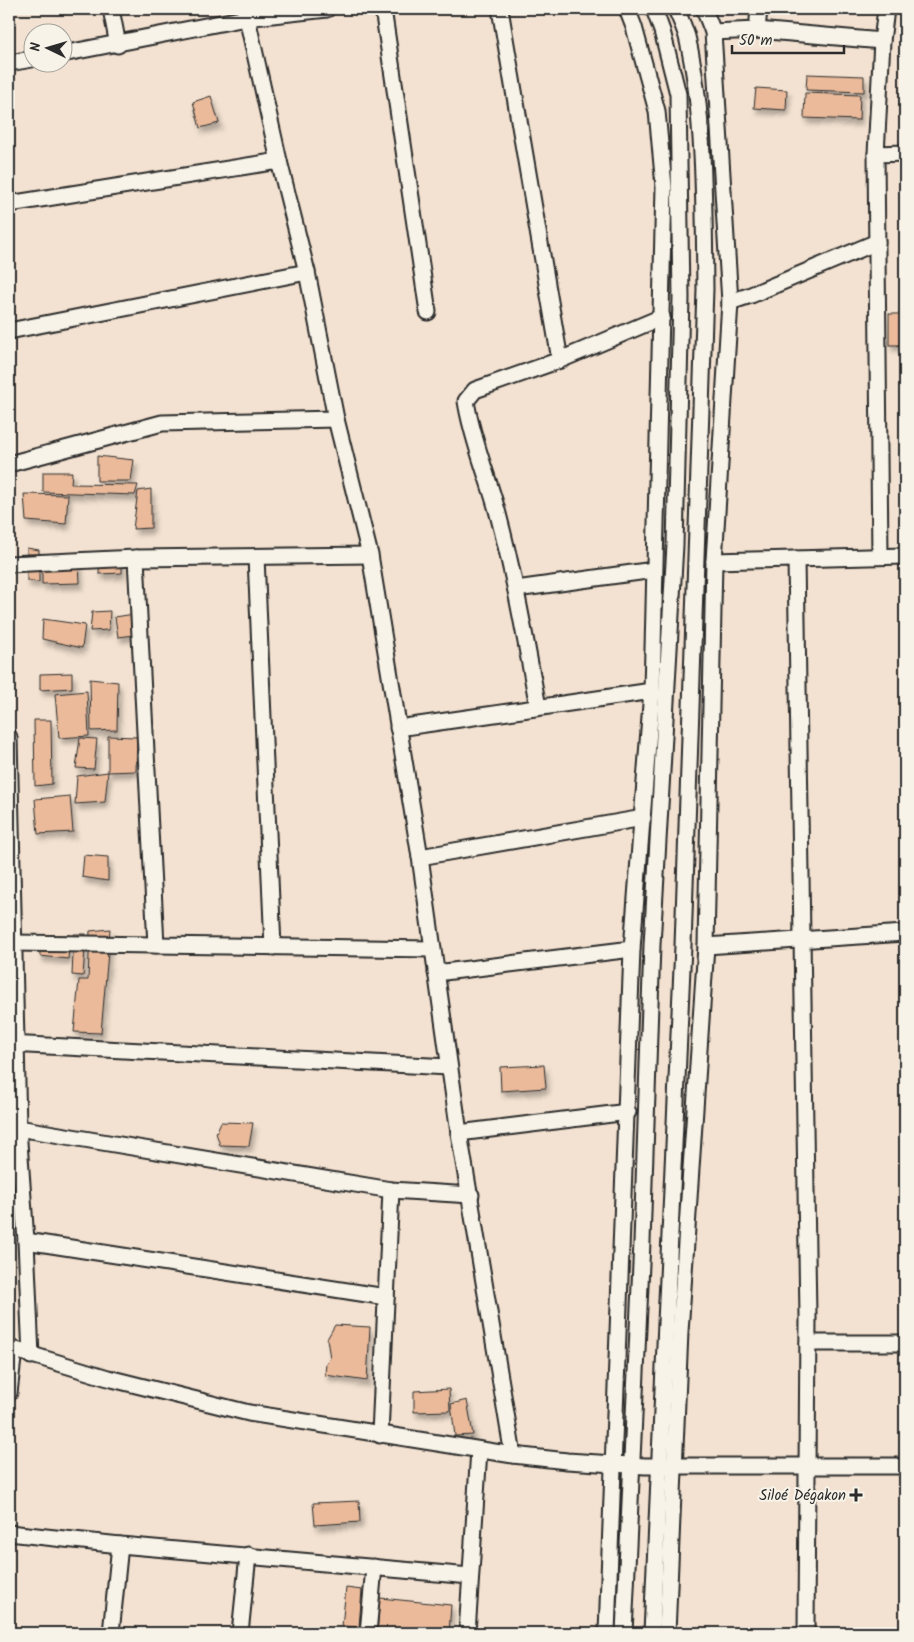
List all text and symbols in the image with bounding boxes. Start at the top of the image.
north arrow [22,22,72,72]
scale bar [732,22,844,54]
text: 50 m [739,29,773,53]
text: N [25,41,47,52]
place label: Siloé Dégakon [759,1484,846,1508]
marker: Siloé Dégakon [850,1489,862,1501]

